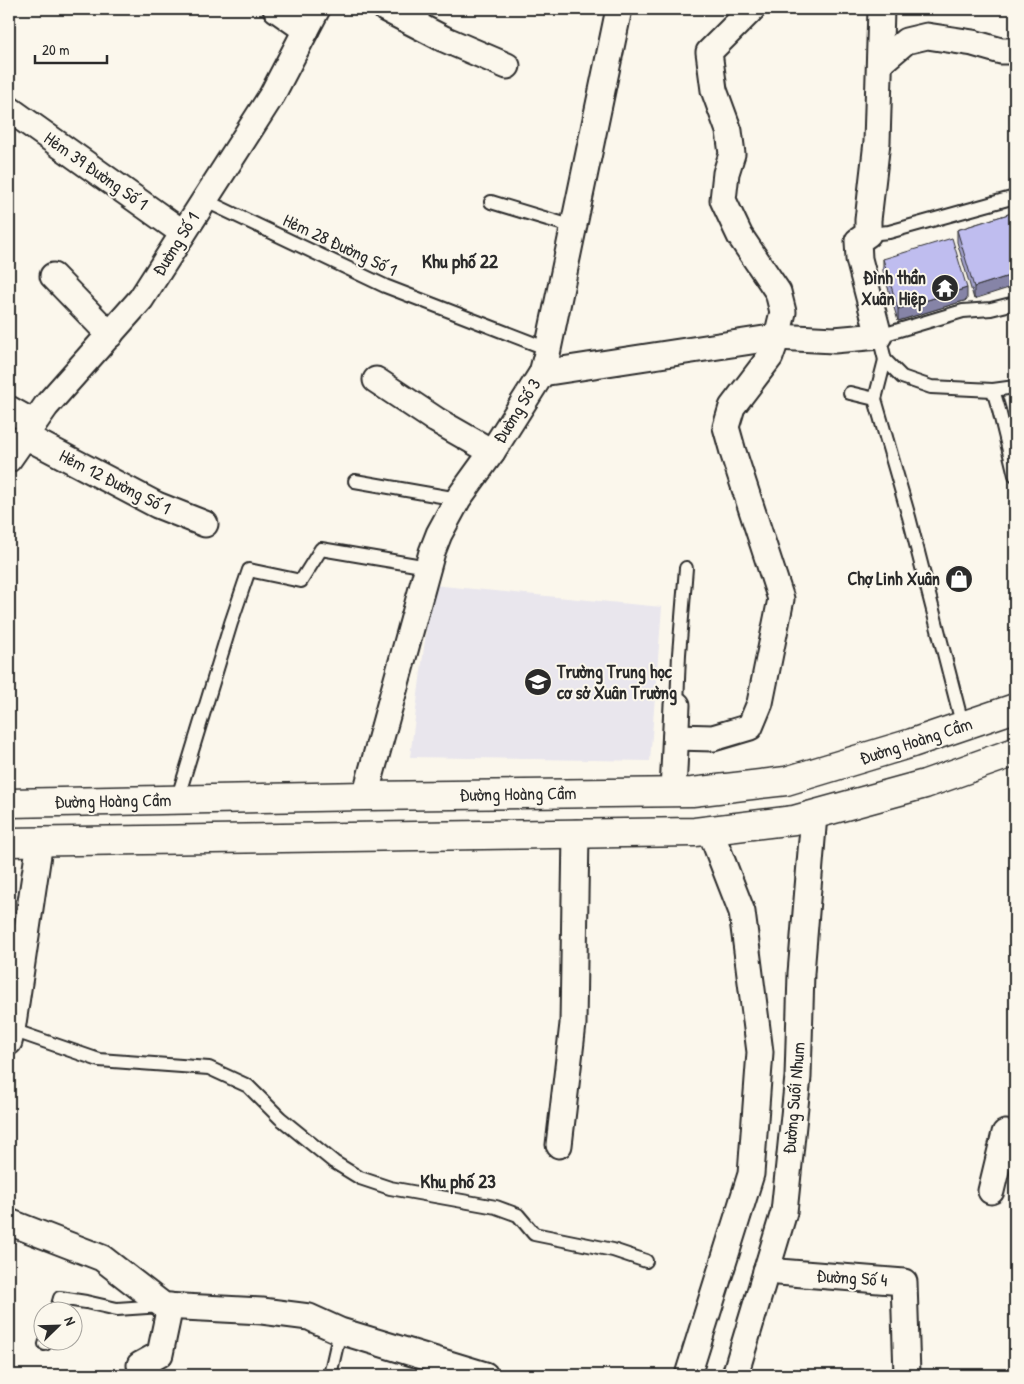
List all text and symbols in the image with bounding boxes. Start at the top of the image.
scale bar [35,32,108,64]
text: 20 m [42,39,69,60]
street label: Hẻm 39 Đường Số 1 [39,125,153,216]
street label: Đường Số 1 [146,207,205,280]
street label: Hẻm 28 Đường Số 1 [279,207,401,282]
district label: Khu phố 22 [422,248,498,275]
place label: Đình thần Xuân Hiệp [861,265,926,312]
temple icon: Đình thần Xuân Hiệp [930,273,960,303]
street label: Đường Số 3 [487,373,546,448]
street label: Hẻm 12 Đường Số 1 [55,443,175,520]
shop icon: Chợ Linh Xuân [944,564,974,594]
place label: Chợ Linh Xuân [847,566,940,591]
place label: Trường Trung học cơ sở Xuân Trường [556,659,677,706]
school or university icon: Trường Trung học cơ sở Xuân Trường [523,667,553,697]
street label: Đường Hoàng Cầm [856,711,975,770]
street label: Đường Hoàng Cầm [459,780,577,807]
street label: Đường Hoàng Cầm [54,787,172,814]
street label: Đường Suối Nhum [776,1041,811,1155]
district label: Khu phố 23 [420,1168,496,1195]
street label: Đường Số 4 [816,1263,889,1292]
north arrow [32,1302,82,1352]
text: N [60,1314,81,1328]

